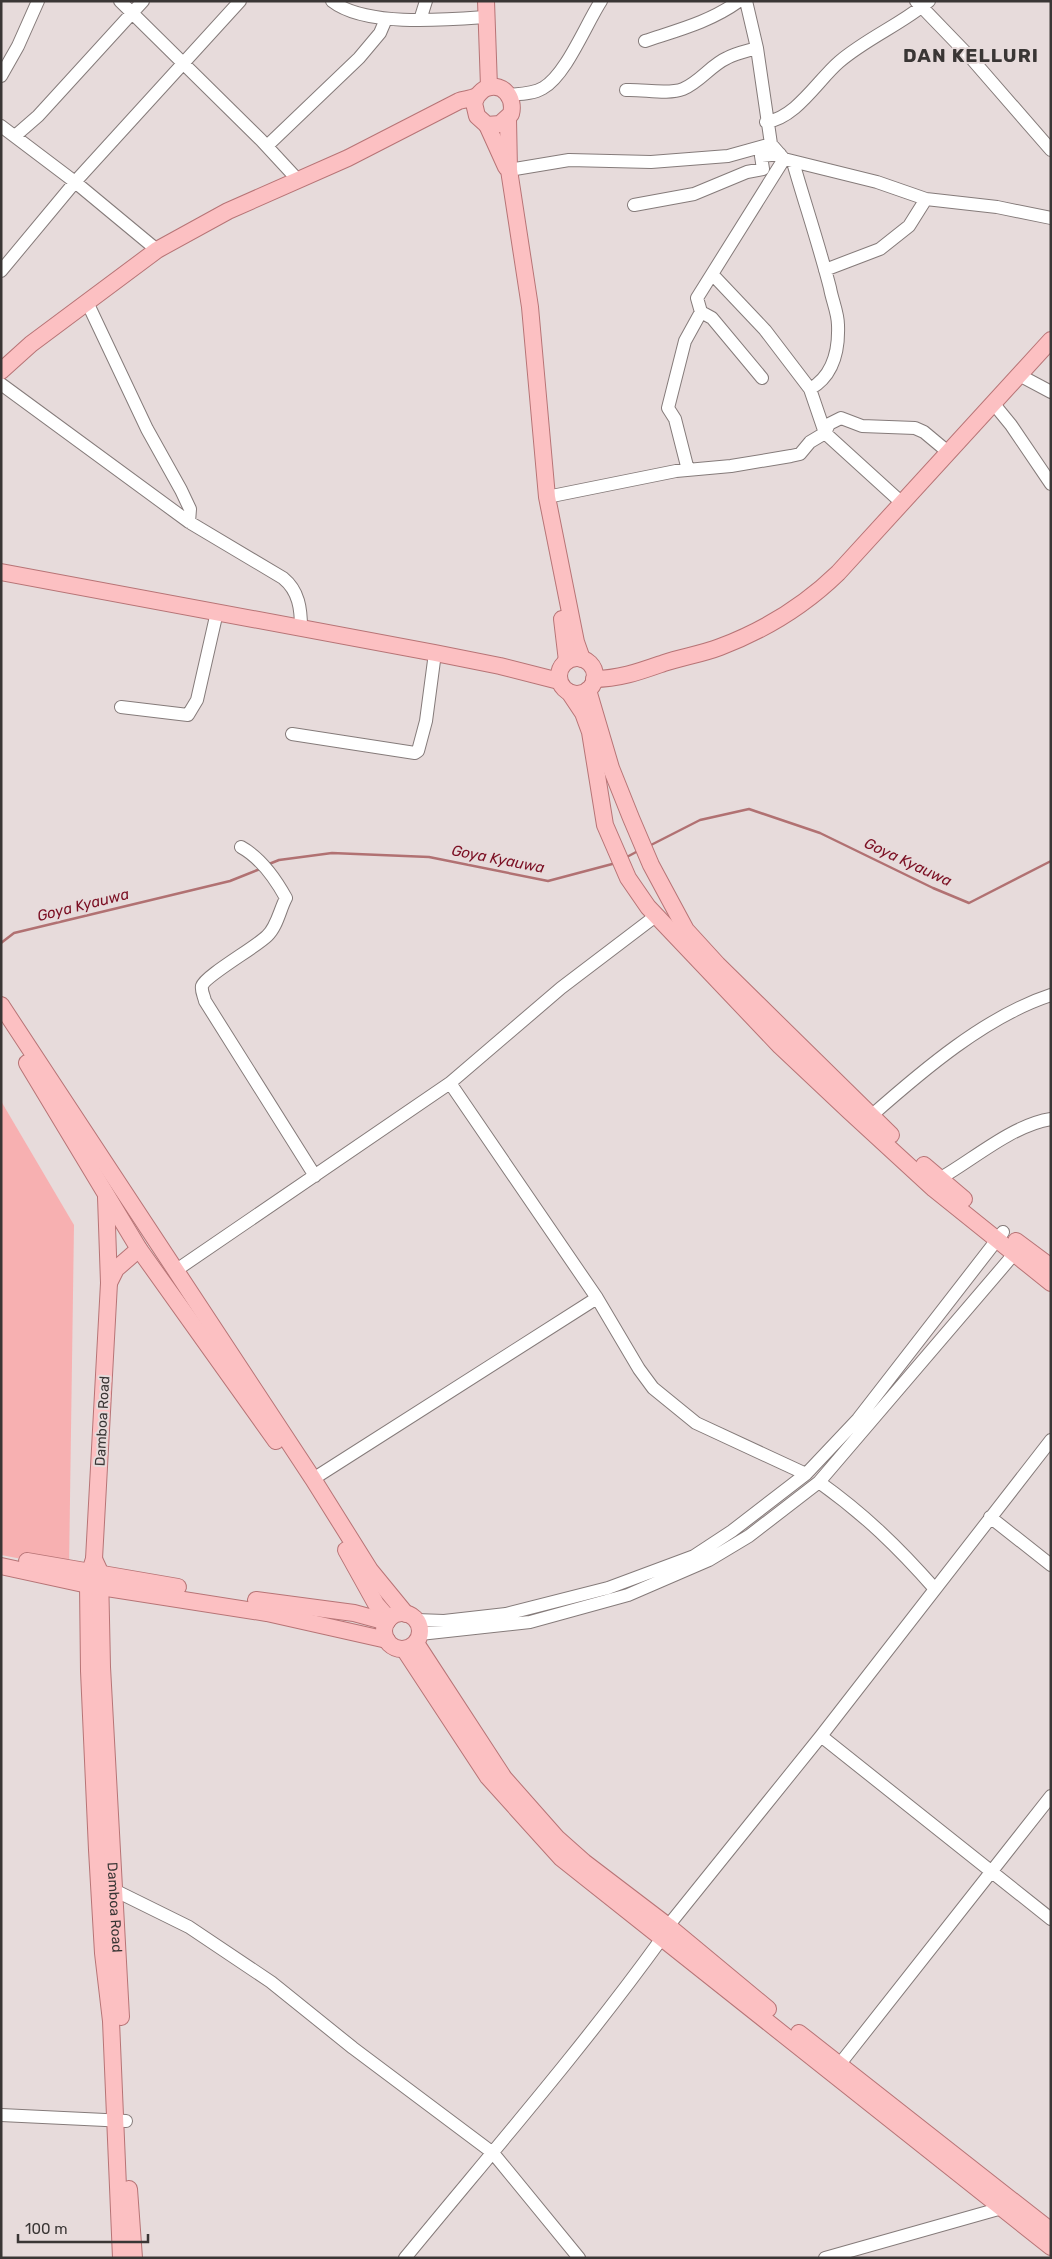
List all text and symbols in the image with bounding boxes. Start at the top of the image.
district label: DAN KELLURI [903,44,1039,67]
water label: Goya Kyauwa [861,834,955,890]
water label: Goya Kyauwa [450,841,546,877]
water label: Goya Kyauwa [35,885,131,925]
street label: Damboa Road [92,1375,113,1467]
street label: Damboa Road [104,1862,125,1953]
scale bar [18,2212,148,2244]
text: 100 m [25,2220,67,2238]

